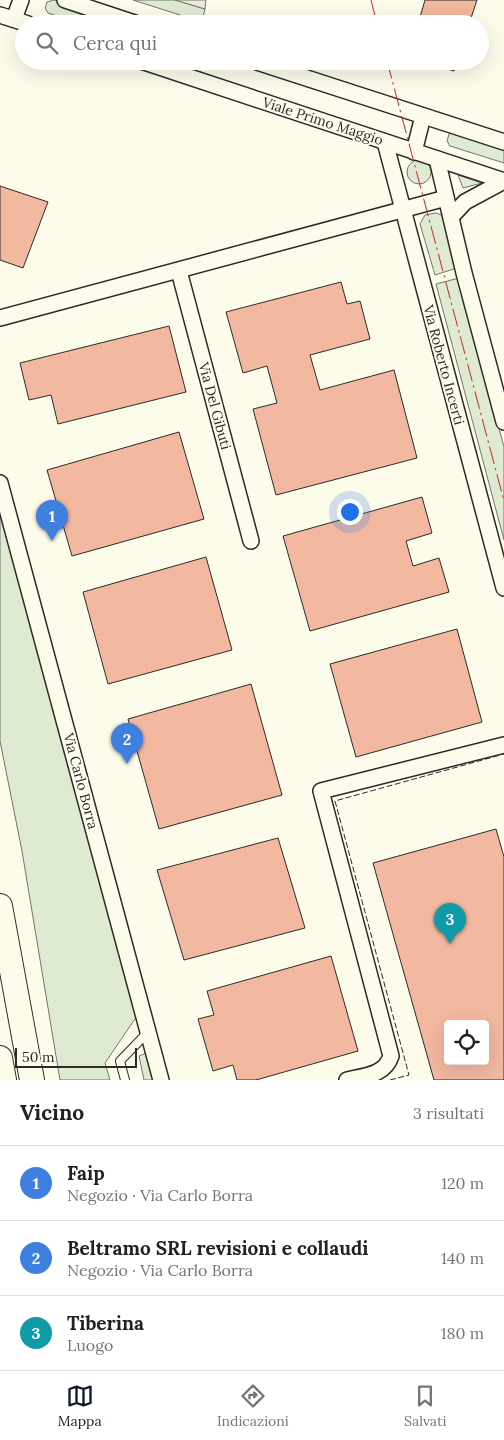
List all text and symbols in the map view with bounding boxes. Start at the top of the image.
search box [15,15,489,70]
icon: search [33,29,61,57]
text: Cerca qui [73,31,157,55]
street label: Viale Primo Maggio [259,93,386,149]
street label: Via Roberto Incerti [419,302,469,427]
street label: Via Del Gibuti [194,359,235,452]
your location [337,499,363,525]
pin: 1 [36,500,68,541]
pin: 2 [111,723,143,764]
street label: Via Carlo Borra [59,730,102,831]
pin: 3 [434,903,466,944]
map controls [444,1020,489,1065]
button: locate [444,1020,489,1065]
scale bar [15,1045,138,1068]
text: 50 m [22,1048,55,1066]
text: Vicino [20,1099,84,1126]
text: 3 risultati [413,1103,484,1123]
text: Faip [67,1161,105,1185]
text: 1 [33,1173,39,1193]
text: 120 m [441,1173,484,1193]
text: Negozio · Via Carlo Borra [67,1185,253,1205]
text: Beltramo SRL revisioni e collaudi [67,1236,369,1260]
text: 2 [32,1248,40,1268]
text: 140 m [441,1248,484,1268]
text: Negozio · Via Carlo Borra [67,1260,253,1280]
text: Tiberina [67,1311,144,1335]
text: 3 [32,1323,40,1343]
text: 180 m [441,1323,484,1343]
text: Luogo [67,1335,113,1355]
tab: Mappa [58,1382,102,1430]
tab: Indicazioni [217,1382,289,1430]
tab: Salvati [404,1382,446,1430]

